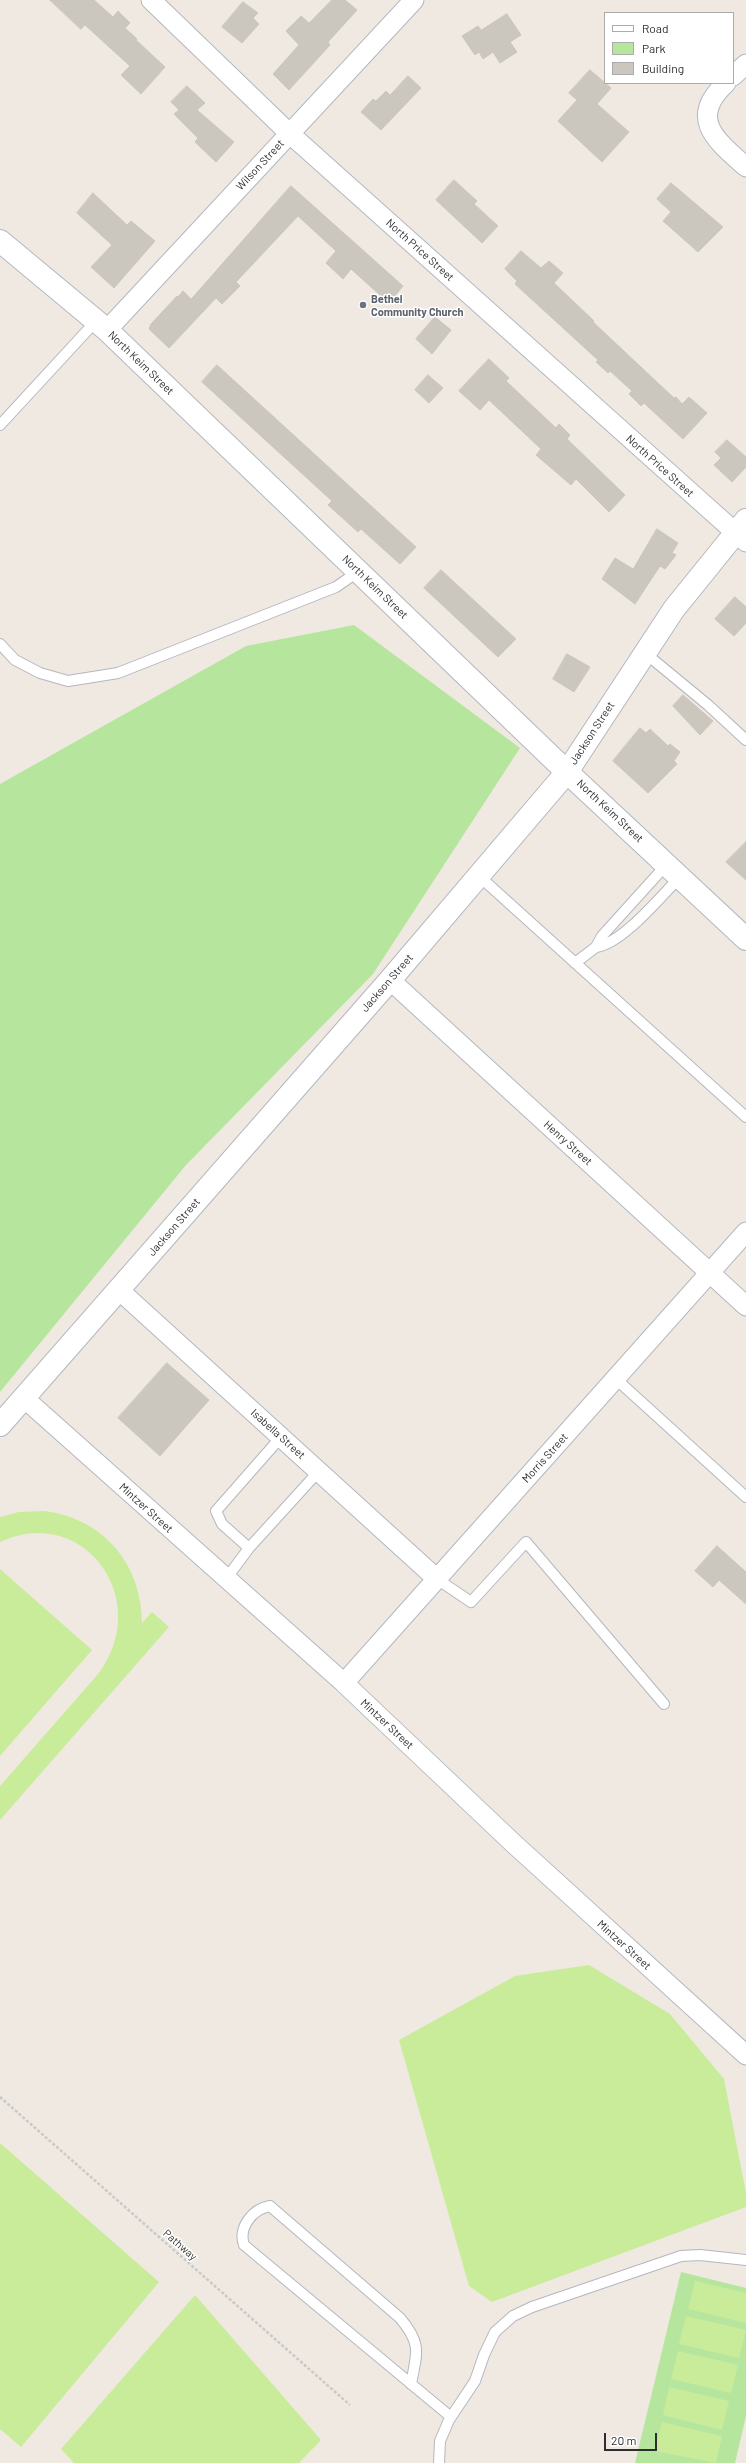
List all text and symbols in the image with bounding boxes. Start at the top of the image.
legend [604,12,734,84]
text: Road [642,21,669,35]
text: Park [642,41,666,55]
text: Building [642,61,684,75]
street label: Wilson Street [233,137,287,193]
street label: North Price Street [383,216,457,284]
place label: Bethel Community Church [371,292,464,318]
marker: Bethel Community Church [358,300,368,310]
street label: North Keim Street [105,328,177,398]
street label: North Price Street [623,432,697,500]
street label: North Keim Street [339,552,411,622]
street label: Jackson Street [567,699,617,767]
street label: North Keim Street [574,777,646,845]
street label: Jackson Street [358,951,416,1015]
street label: Henry Street [541,1118,595,1168]
street label: Jackson Street [145,1195,203,1259]
street label: Isabella Street [248,1406,308,1462]
street label: Morris Street [519,1430,571,1486]
street label: Mintzer Street [116,1480,176,1536]
street label: Mintzer Street [358,1696,416,1752]
street label: Mintzer Street [594,1917,654,1973]
street label: Pathway [160,2227,200,2263]
scale bar [606,2425,659,2451]
text: 20 m [611,2433,637,2447]

